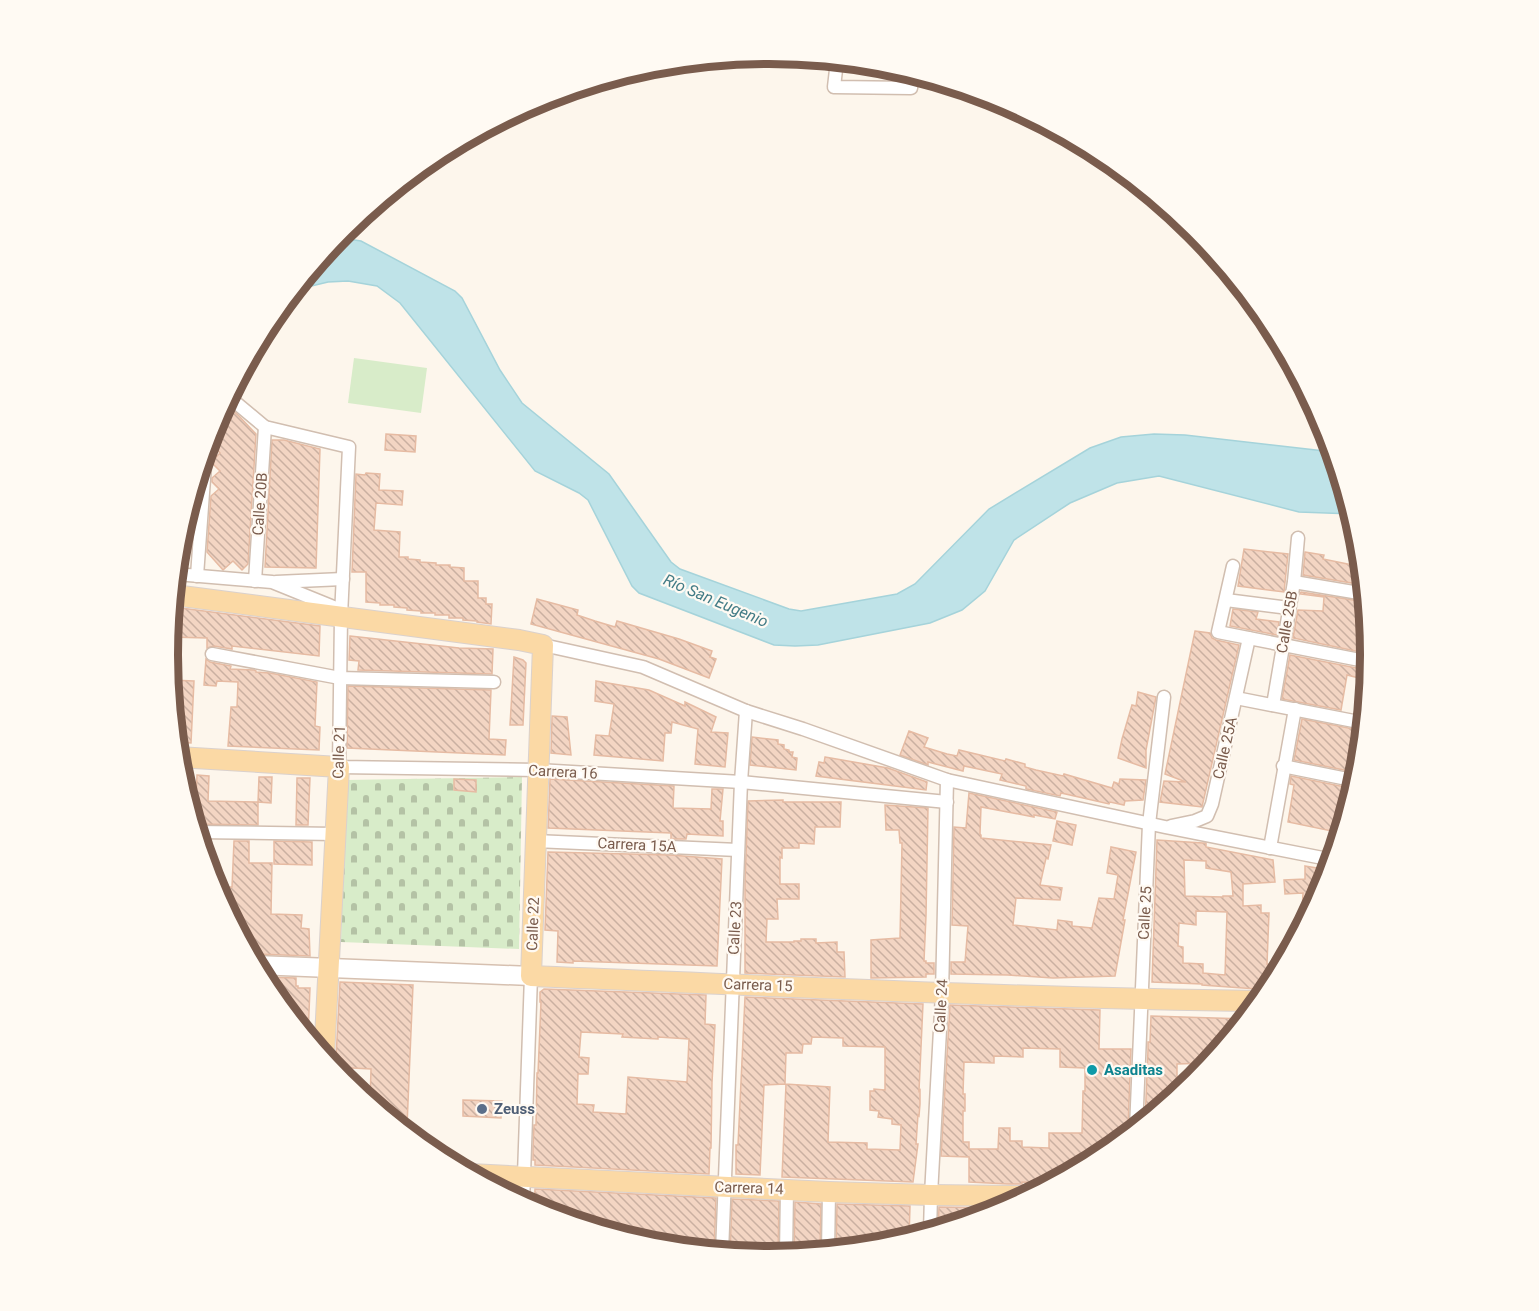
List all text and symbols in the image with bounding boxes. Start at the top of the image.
street label: Calle 20B [249,472,271,536]
water label: Río San Eugenio [661,570,771,631]
street label: Calle 25B [1273,589,1301,655]
street label: Calle 25A [1209,715,1241,781]
street label: Calle 21 [329,725,349,779]
street label: Carrera 16 [528,761,598,783]
street label: Carrera 15A [597,834,677,856]
street label: Calle 25 [1135,886,1155,940]
street label: Calle 22 [523,897,543,951]
street label: Calle 23 [725,901,745,955]
street label: Carrera 15 [723,975,793,995]
street label: Calle 24 [931,978,951,1033]
place label: Asaditas [1104,1061,1163,1079]
marker: Asaditas [1085,1063,1099,1077]
place label: Zeuss [494,1100,535,1118]
marker: Zeuss [475,1102,489,1116]
street label: Carrera 14 [714,1178,785,1198]

